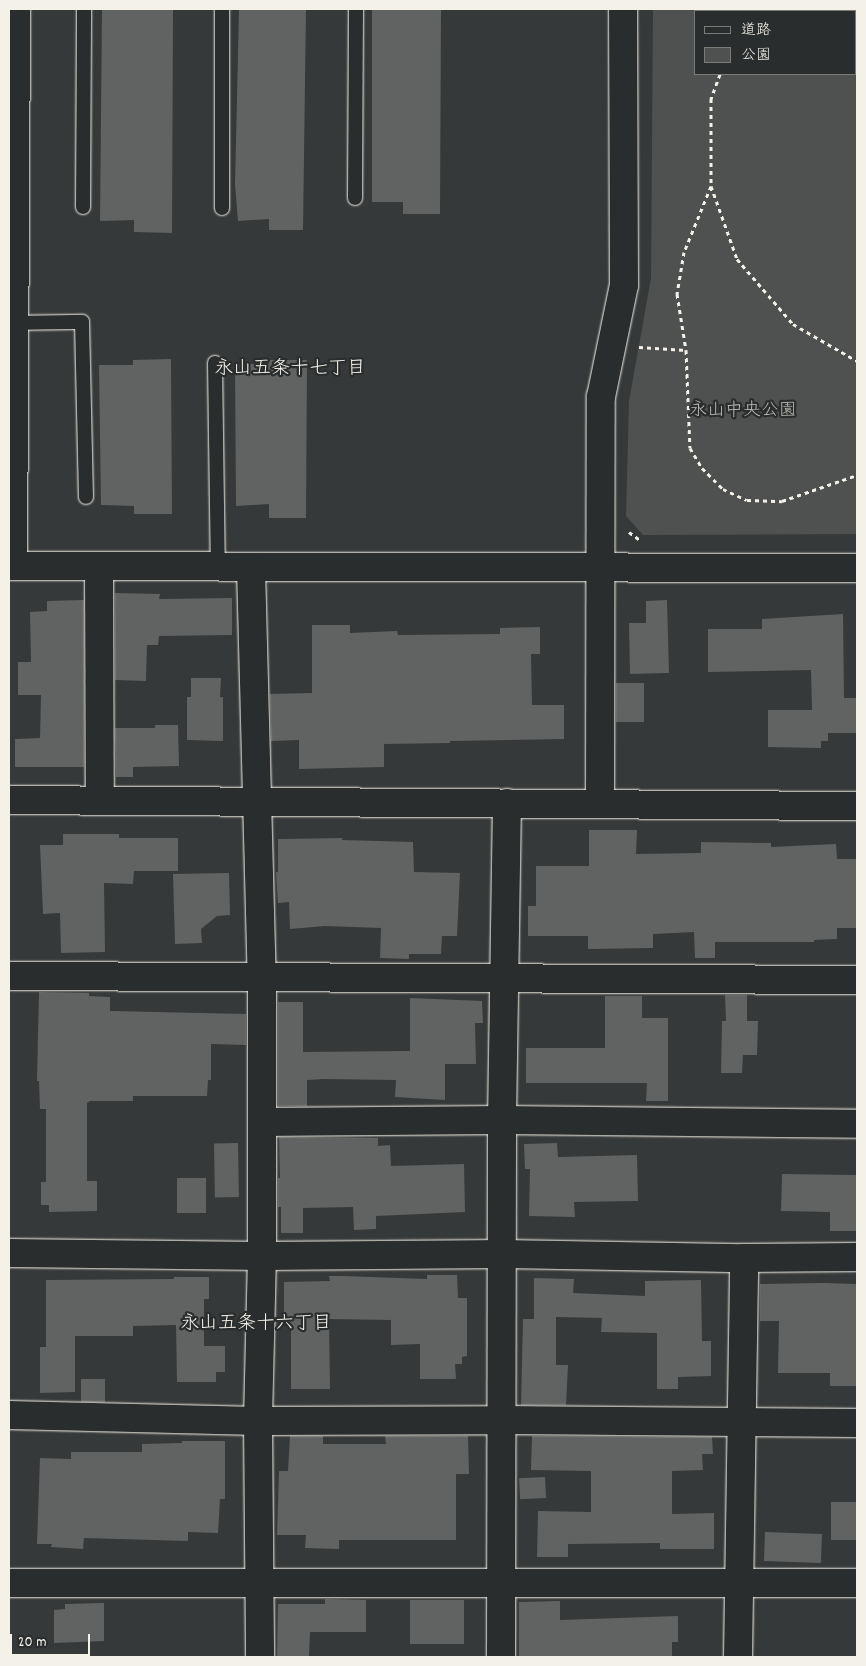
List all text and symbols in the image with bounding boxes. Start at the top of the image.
legend [694,10,856,75]
text: 道路 [741,20,771,42]
text: 公園 [741,45,771,67]
district label: 永山五条十七丁目 [214,359,366,381]
park label: 永山中央公園 [689,401,797,423]
district label: 永山五条十六丁目 [180,1314,332,1336]
scale bar [12,1624,92,1656]
text: 20 m [18,1632,46,1654]

